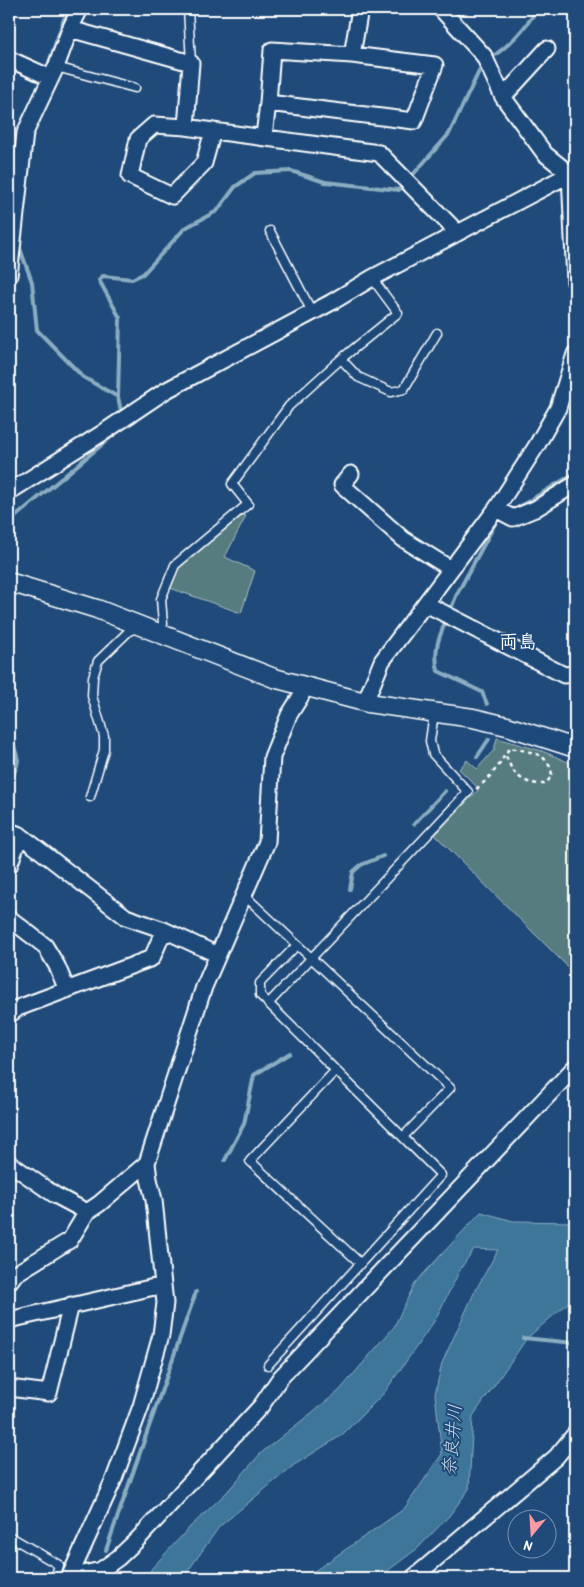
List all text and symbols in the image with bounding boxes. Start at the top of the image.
district label: 両島 [499,628,537,654]
water label: 奈良井川 [436,1403,467,1477]
north arrow [506,1510,556,1560]
text: N [521,1536,534,1557]

